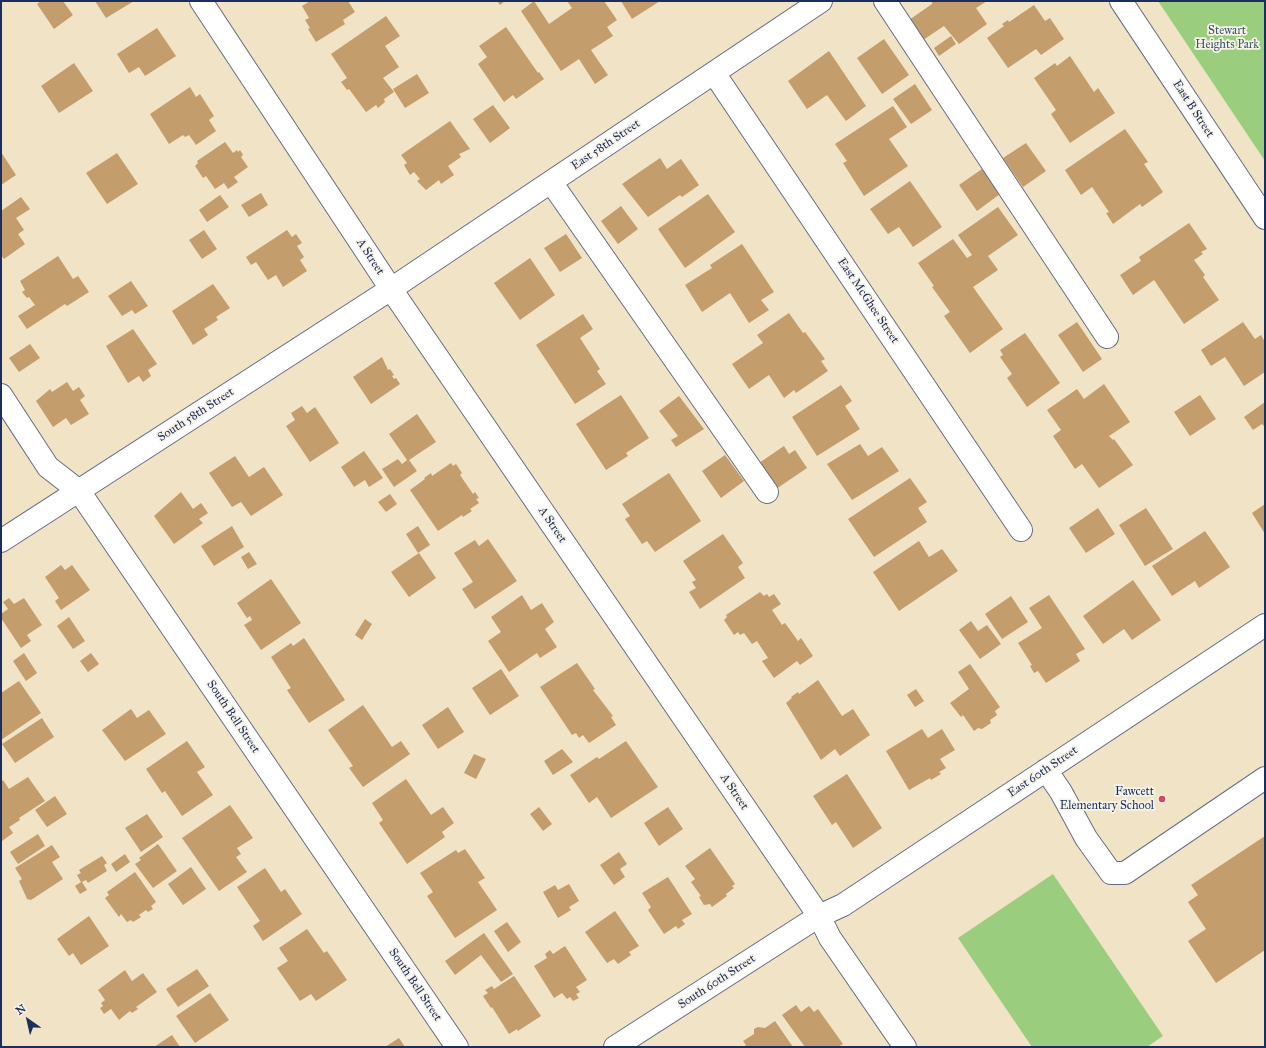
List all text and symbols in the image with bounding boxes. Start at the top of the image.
park label: Stewart Heights Park [1195,24,1259,52]
street label: East B Street [1169,78,1217,140]
street label: East 58th Street [569,117,643,173]
street label: A Street [353,236,387,278]
street label: East McGhee Street [834,256,902,346]
street label: South 58th Street [155,385,237,445]
street label: A Street [535,504,569,546]
street label: South Bell Street [203,678,263,756]
street label: East 60th Street [1005,743,1081,801]
street label: A Street [717,771,751,813]
place label: Fawcett Elementary School [1060,785,1154,813]
marker: Fawcett Elementary School [1157,794,1167,804]
street label: South Bell Street [385,946,445,1024]
street label: South 60th Street [676,952,758,1012]
north arrow [8,1000,48,1040]
text: N [14,1002,29,1018]

